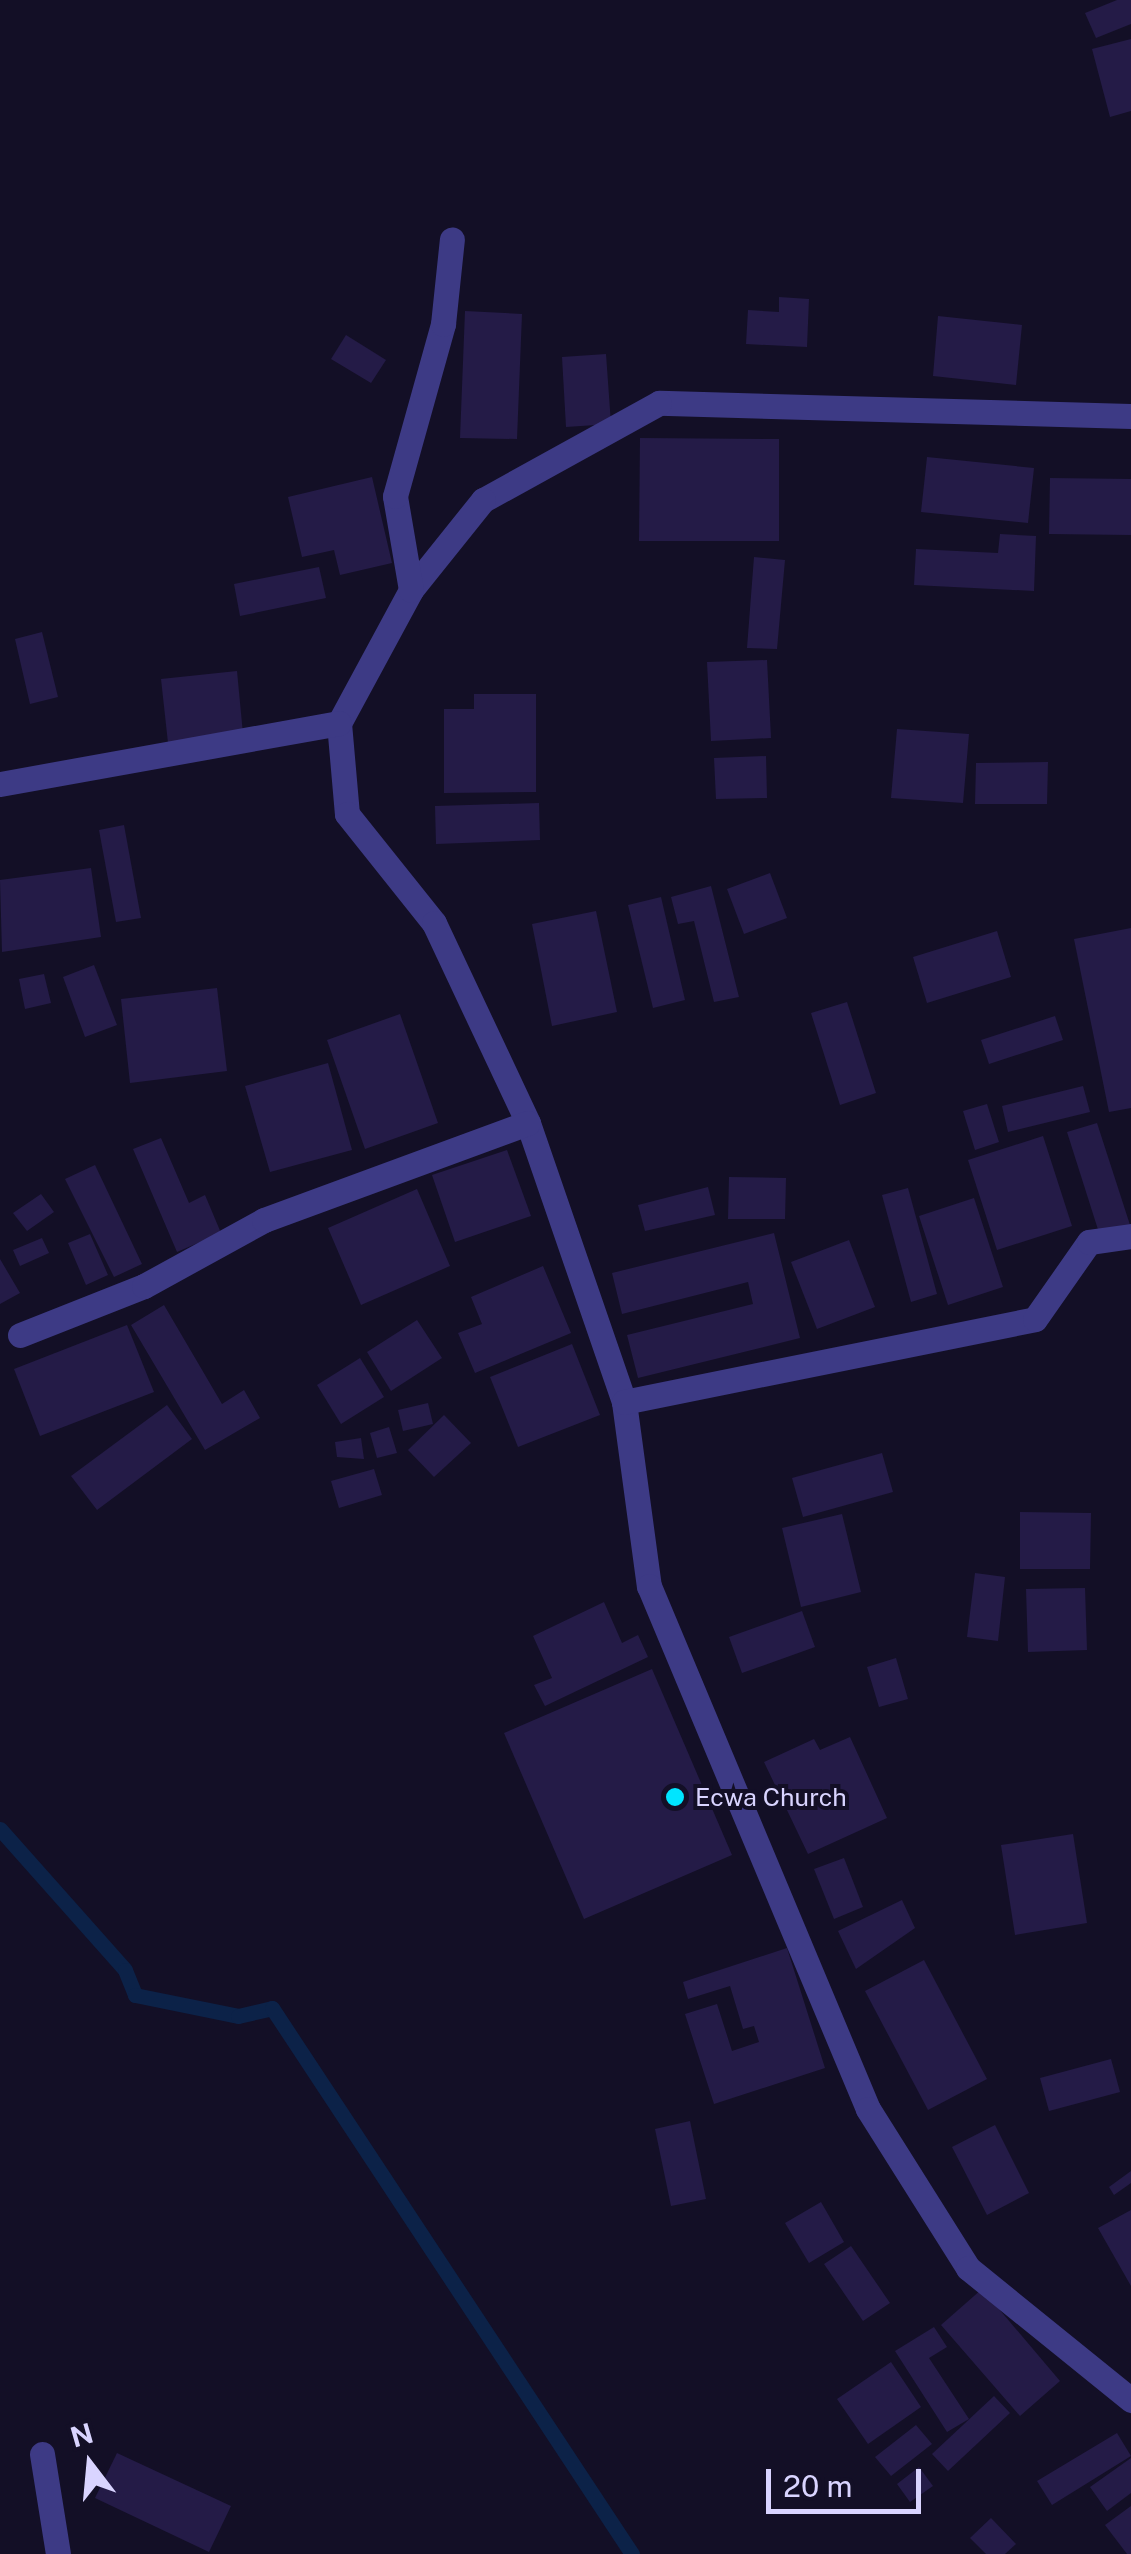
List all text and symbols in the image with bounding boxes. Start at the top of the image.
place label: Ecwa Church [695,1782,847,1812]
marker: Ecwa Church [664,1786,686,1808]
north arrow [40,2414,140,2514]
text: N [67,2416,97,2454]
scale bar [771,2449,926,2511]
text: 20 m [783,2468,852,2504]

